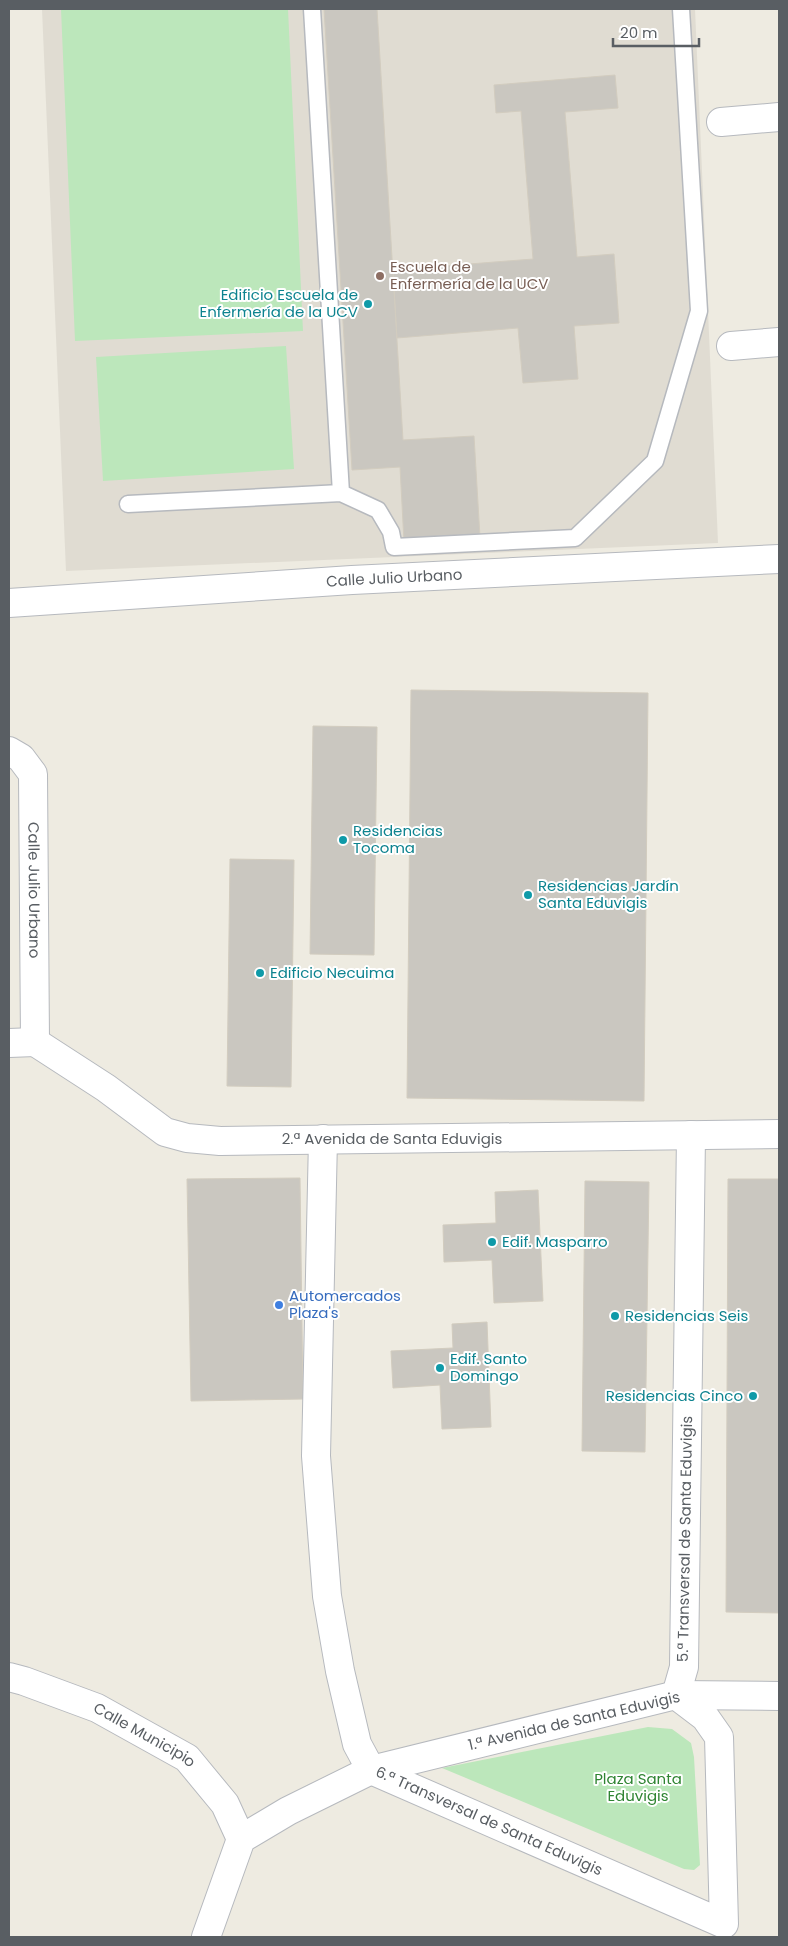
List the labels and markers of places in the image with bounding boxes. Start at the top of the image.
place label: Escuela de Enfermería de la UCV [390,256,548,294]
marker: Escuela de Enfermería de la UCV [374,270,386,282]
place label: Edificio Escuela de Enfermería de la UCV [200,284,358,322]
marker: Edificio Escuela de Enfermería de la UCV [362,298,374,310]
place label: Residencias Tocoma [353,820,443,858]
marker: Residencias Tocoma [337,834,349,846]
place label: Residencias Jardín Santa Eduvigis [538,875,679,913]
marker: Residencias Jardín Santa Eduvigis [522,889,534,901]
place label: Edificio Necuima [270,962,394,983]
marker: Edificio Necuima [254,967,266,979]
place label: Edif. Masparro [502,1231,608,1252]
marker: Edif. Masparro [486,1236,498,1248]
place label: Automercados Plaza's [289,1285,401,1323]
marker: Automercados Plaza's [273,1299,285,1311]
place label: Residencias Seis [625,1305,749,1326]
marker: Residencias Seis [609,1310,621,1322]
place label: Edif. Santo Domingo [450,1348,527,1386]
marker: Edif. Santo Domingo [434,1362,446,1374]
place label: Residencias Cinco [606,1385,743,1406]
marker: Residencias Cinco [747,1390,759,1402]

